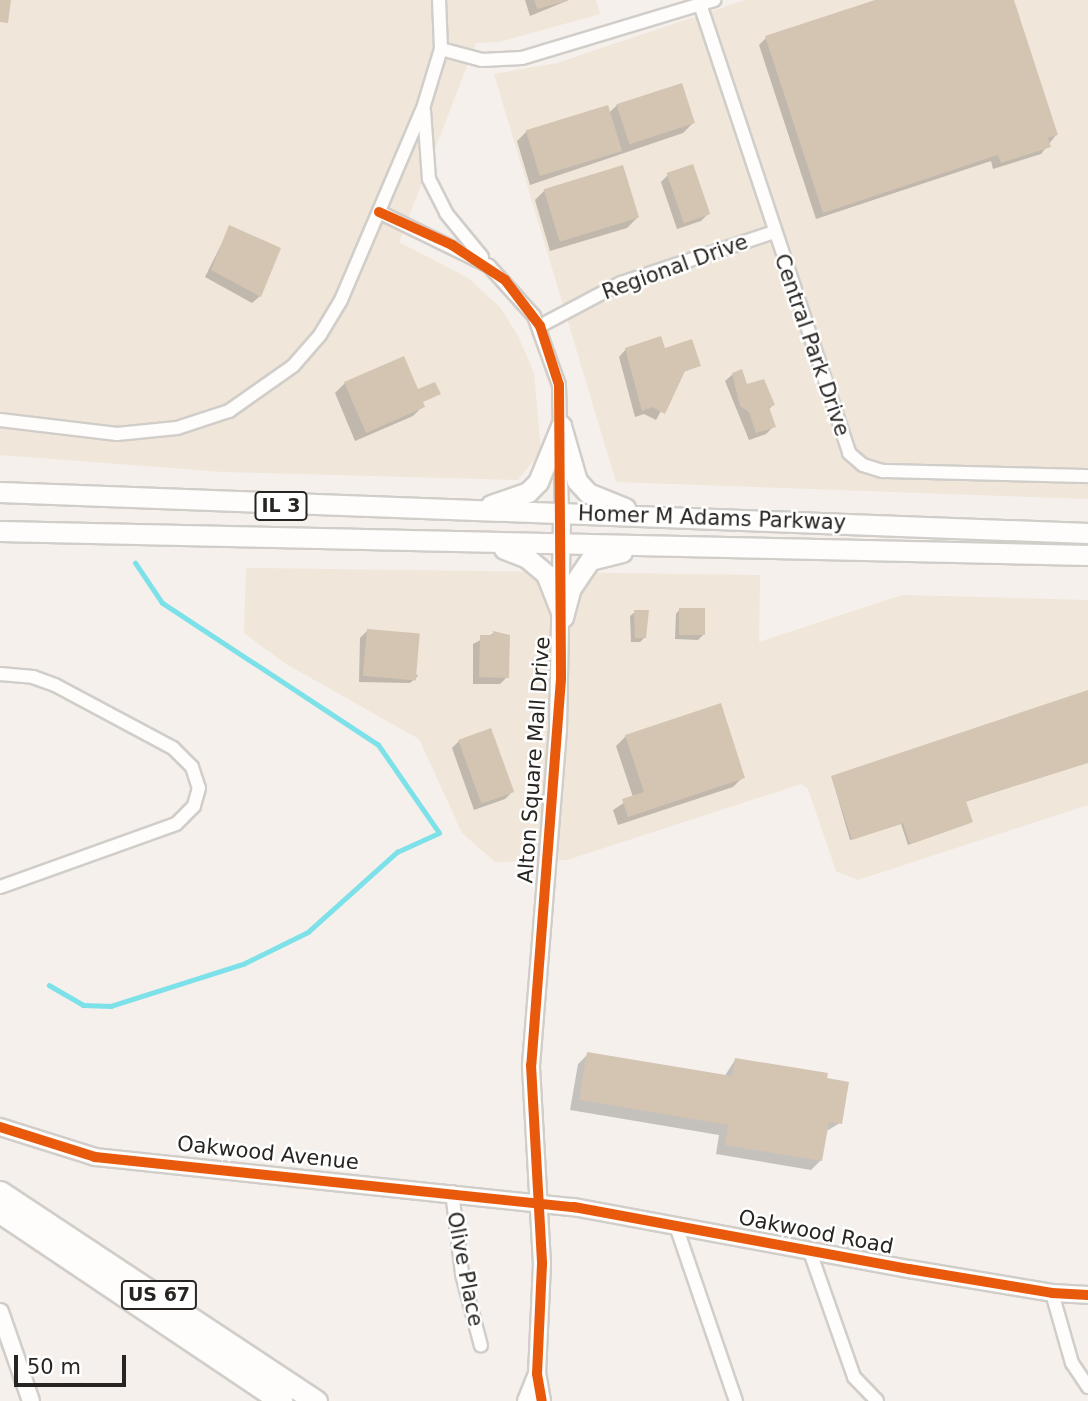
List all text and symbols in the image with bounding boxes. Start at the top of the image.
street label: Regional Drive [599,229,751,305]
street label: Central Park Drive [769,251,855,439]
road number: IL 3 [253,491,309,522]
street label: Homer M Adams Parkway [578,501,846,535]
street label: Alton Square Mall Drive [513,636,555,884]
street label: Oakwood Avenue [176,1131,360,1175]
street label: Oakwood Road [736,1205,896,1259]
street label: Olive Place [442,1210,488,1328]
road number: US 67 [120,1280,198,1310]
scale bar [18,1342,130,1386]
text: 50 m [27,1355,81,1379]

